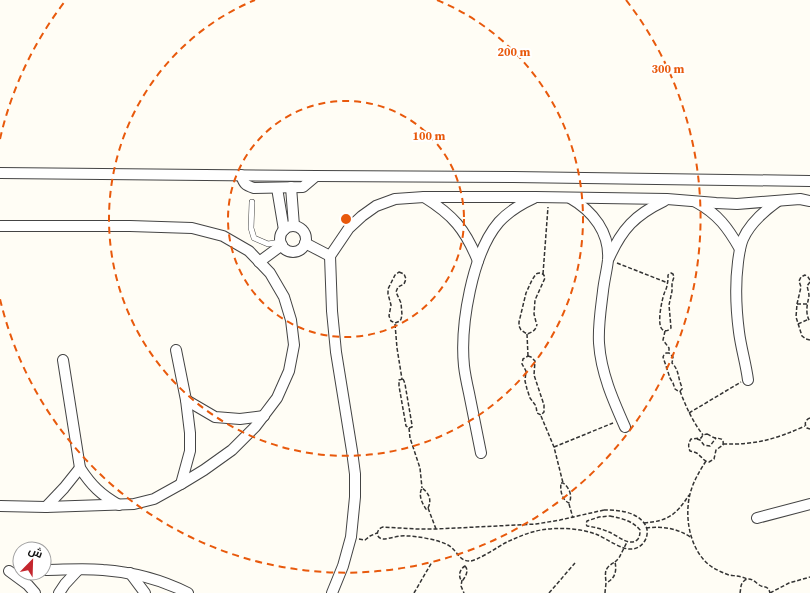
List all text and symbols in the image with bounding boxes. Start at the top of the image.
text: 200 m [498,44,531,60]
text: 300 m [652,61,685,77]
text: 100 m [413,128,446,144]
centre of rings [339,212,353,226]
north arrow [12,541,52,581]
text: ش [26,543,45,562]

